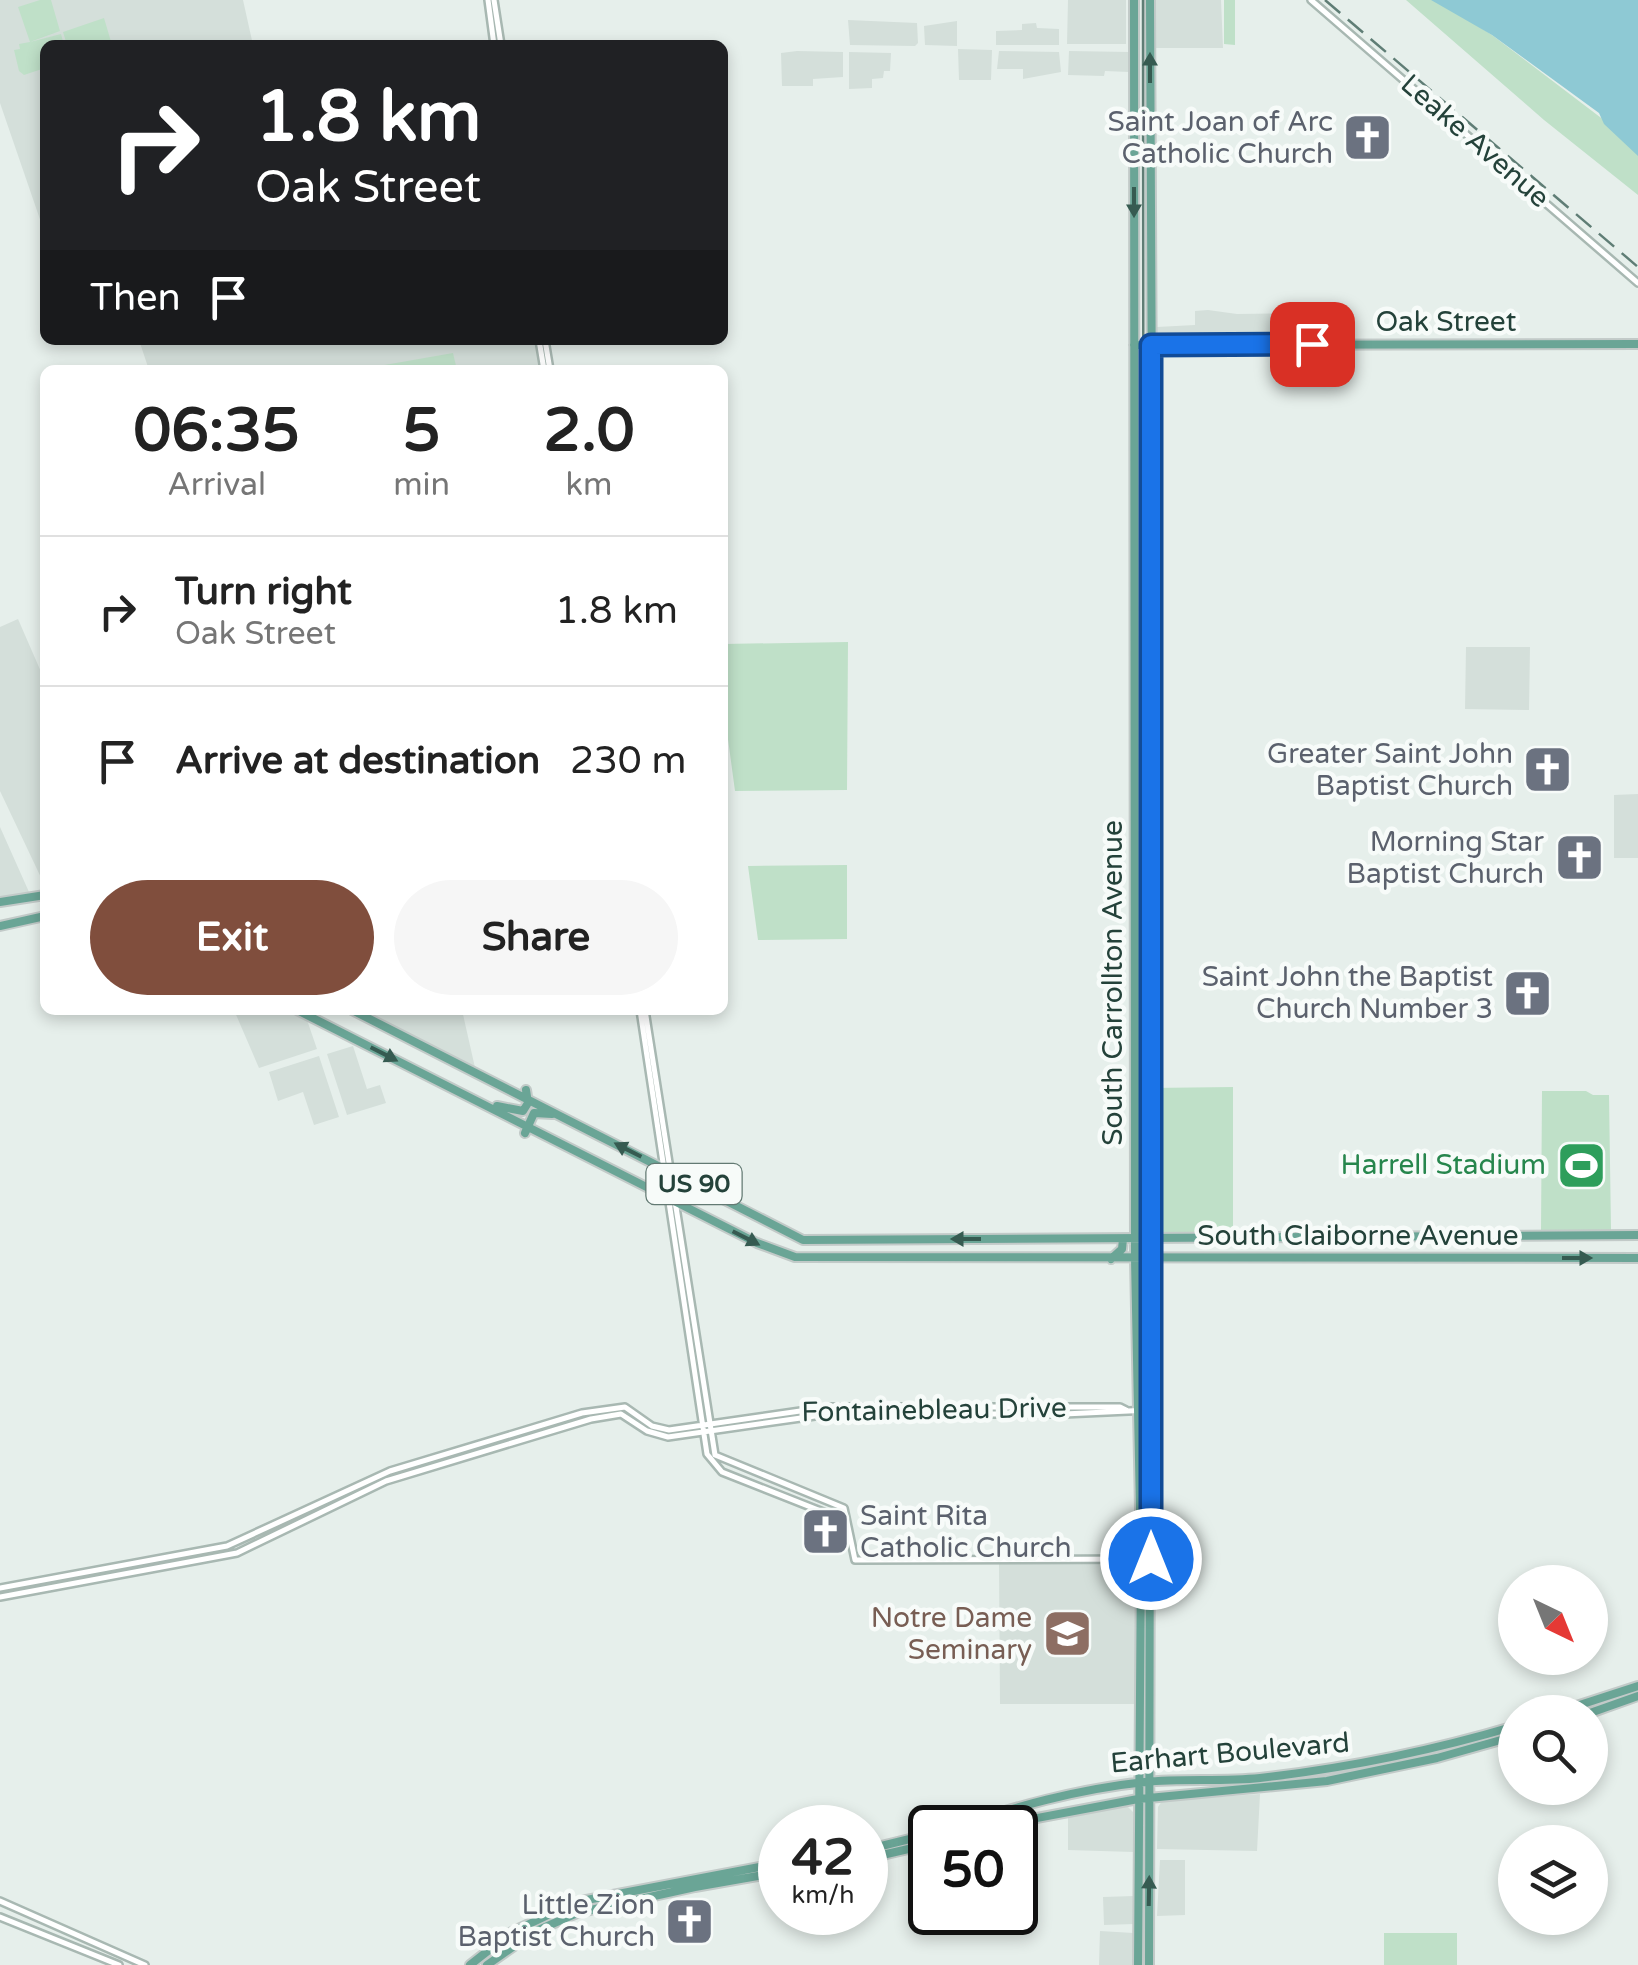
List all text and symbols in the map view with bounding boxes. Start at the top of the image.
one-way arrow [1142,52,1158,84]
street label: Leake Avenue [1394,67,1556,215]
text: 1.8 km [255,76,481,160]
icon: right [90,80,220,210]
place label: Saint Joan of Arc Catholic Church [1107,105,1333,171]
church icon: Saint Joan of Arc Catholic Church [1342,112,1394,164]
text: Oak Street [255,161,481,215]
one-way arrow [1126,187,1142,219]
icon: arrive [201,270,256,325]
text: Then [90,275,181,321]
pin [1270,302,1355,387]
street label: Oak Street [1376,305,1517,339]
icon: arrive [1285,317,1340,372]
text: 06:35 [133,395,300,467]
text: 5 [403,395,441,467]
text: 2.0 [544,395,635,467]
text: Arrival [167,466,266,504]
text: min [393,466,450,504]
text: km [566,466,612,504]
text: Turn right [175,569,352,615]
icon: right [90,584,145,639]
text: 1.8 km [555,588,678,634]
text: Oak Street [175,615,336,653]
icon: arrive [90,734,145,789]
place label: Greater Saint John Baptist Church [1267,737,1513,803]
text: Arrive at destination [175,738,540,784]
text: 230 m [570,738,686,784]
church icon: Greater Saint John Baptist Church [1522,744,1574,796]
street label: South Carrollton Avenue [1096,820,1130,1146]
place label: Morning Star Baptist Church [1347,825,1544,891]
church icon: Morning Star Baptist Church [1553,832,1605,884]
button: Exit [90,880,374,995]
button: Share [394,880,678,995]
place label: Saint John the Baptist Church Number 3 [1202,960,1493,1026]
church icon: Saint John the Baptist Church Number 3 [1502,967,1554,1019]
one-way arrow [370,1045,399,1062]
sports icon: Harrell Stadium [1555,1139,1607,1191]
one-way arrow [614,1142,643,1159]
place label: Harrell Stadium [1341,1148,1546,1182]
road number: US 90 [646,1164,742,1204]
street label: South Claiborne Avenue [1197,1219,1519,1253]
one-way arrow [732,1229,761,1246]
one-way arrow [950,1231,982,1247]
one-way arrow [1561,1250,1593,1266]
street label: Fontainebleau Drive [801,1391,1067,1429]
place label: Saint Rita Catholic Church [860,1499,1072,1565]
church icon: Saint Rita Catholic Church [799,1506,851,1558]
position arrow [1099,1507,1203,1611]
north arrow [1498,1565,1608,1675]
map controls [1498,1565,1608,1935]
place label: Notre Dame Seminary [871,1601,1032,1667]
school or university icon: Notre Dame Seminary [1041,1608,1093,1660]
button: search [1498,1695,1608,1805]
street label: Earhart Boulevard [1109,1726,1351,1780]
speed limit sign: 50 [908,1805,1038,1935]
button: layers [1498,1825,1608,1935]
text: 42 [792,1828,854,1888]
one-way arrow [1142,1875,1158,1907]
text: km/h [792,1880,854,1910]
place label: Little Zion Baptist Church [458,1888,655,1954]
church icon: Little Zion Baptist Church [664,1895,716,1947]

